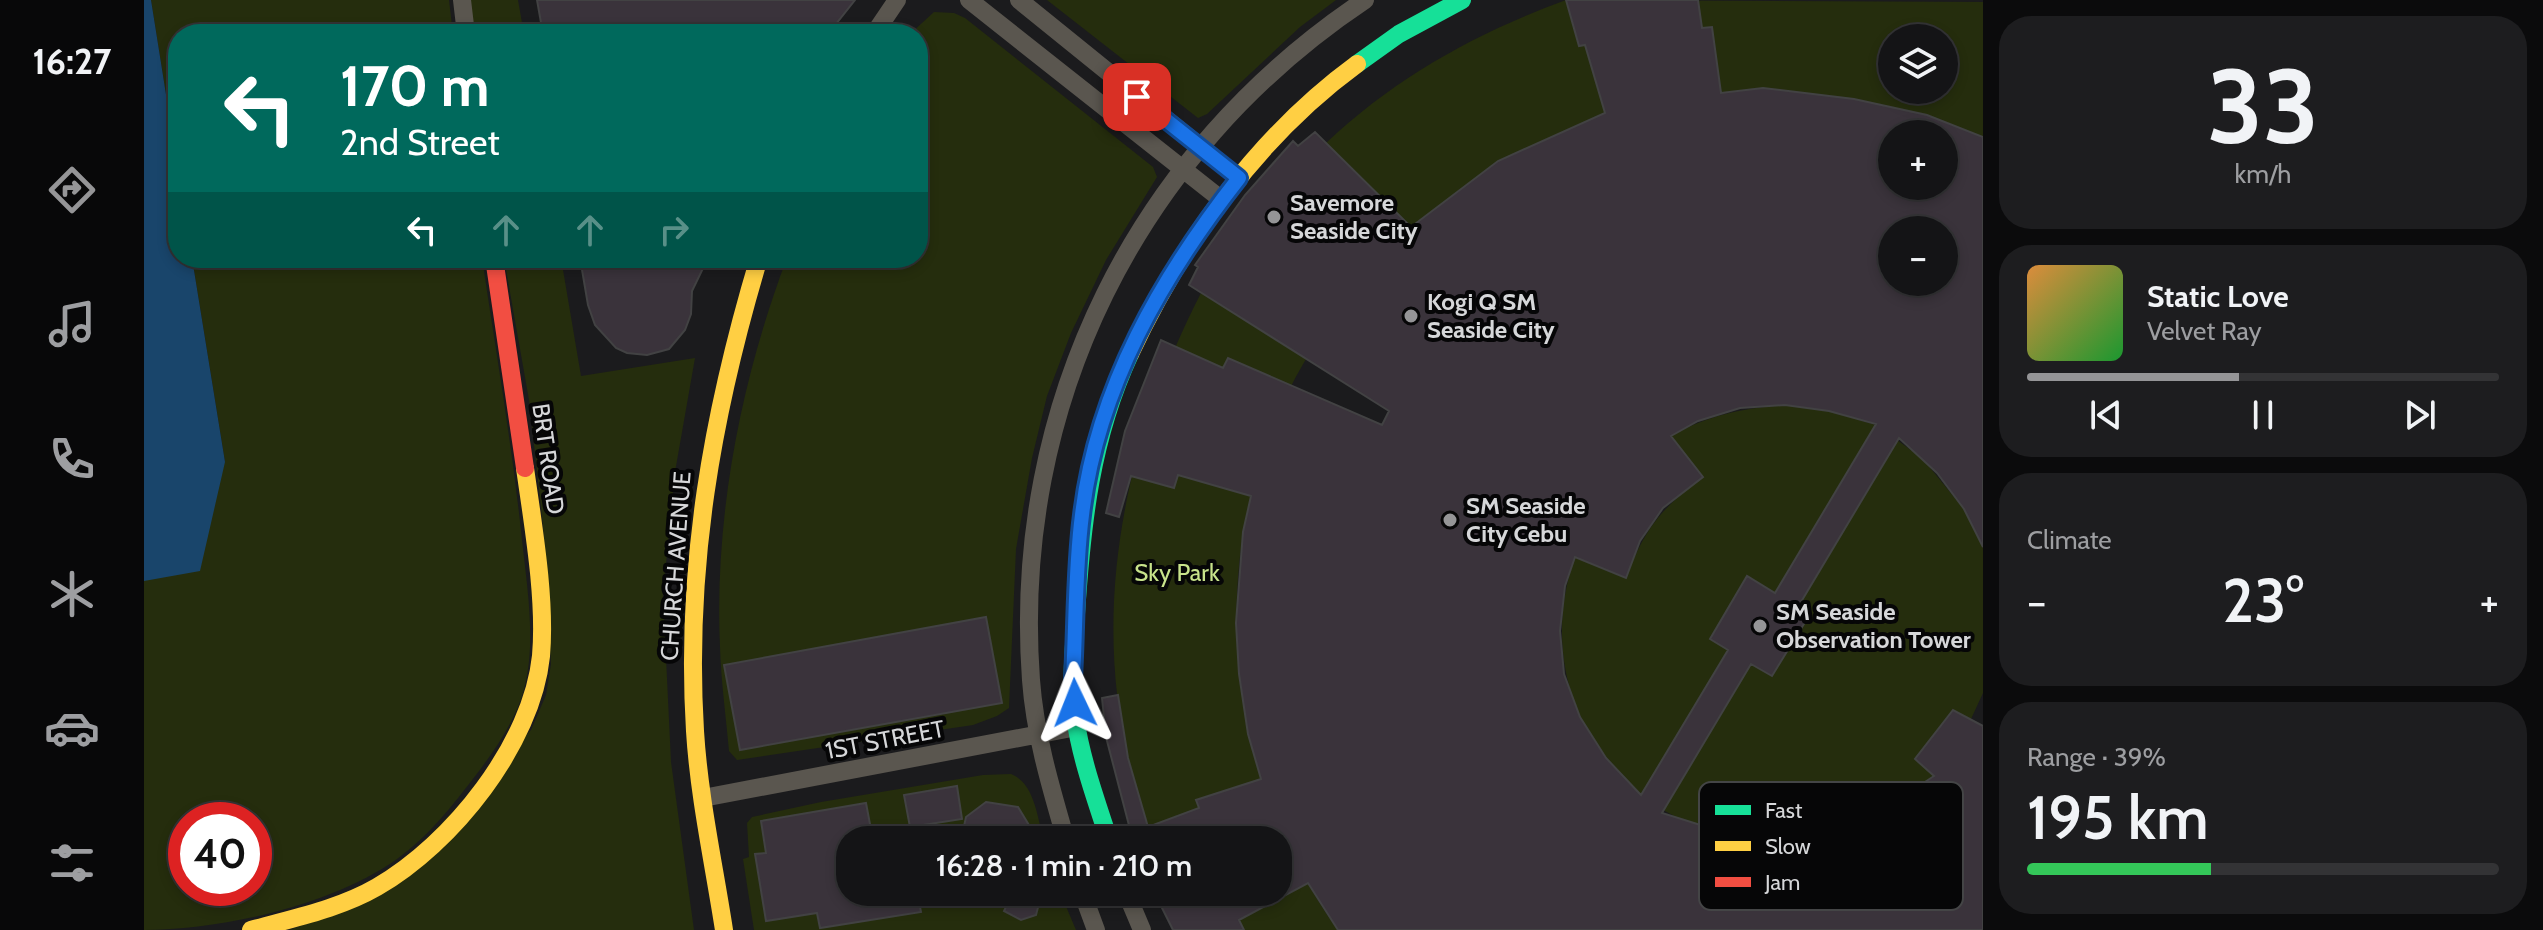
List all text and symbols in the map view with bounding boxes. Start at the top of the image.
map controls [1878,24,1958,296]
button: layers [1878,24,1958,104]
text: 16:27 [33,39,111,83]
text: 33 [2207,43,2319,169]
text: 170 m [340,52,490,120]
icon: left [208,56,312,160]
pin [1103,63,1171,131]
icon: arrive [1115,75,1159,119]
text: 2nd Street [340,120,500,164]
button: + [1878,120,1958,200]
text: km/h [2235,158,2291,190]
icon: directions [44,162,100,218]
place label: Savemore Seaside City [1290,188,1418,245]
icon: left [400,208,444,252]
icon: ahead [484,208,528,252]
icon: ahead [568,208,612,252]
icon: right [652,208,696,252]
marker: Savemore Seaside City [1265,208,1283,226]
button: − [1878,216,1958,296]
text: Static Love [2147,278,2289,315]
place label: Kogi Q SM Seaside City [1427,287,1555,344]
icon: music [44,296,100,352]
marker: Kogi Q SM Seaside City [1402,307,1420,325]
text: Velvet Ray [2147,315,2262,347]
icon: previous [2084,393,2128,437]
icon: pause [2241,393,2285,437]
icon: next [2398,393,2442,437]
street label: BRT ROAD [526,402,571,516]
icon: phone [44,431,100,487]
street label: CHURCH AVENUE [654,470,697,662]
place label: SM Seaside City Cebu [1466,491,1586,548]
marker: SM Seaside City Cebu [1441,511,1459,529]
text: Climate [2027,524,2112,556]
park label: Sky Park [1134,558,1220,587]
text: 23° [2222,564,2304,637]
icon: climate [44,566,100,622]
text: − [2027,575,2046,628]
text: + [2480,575,2499,628]
place label: SM Seaside Observation Tower [1776,597,1971,654]
marker: SM Seaside Observation Tower [1751,617,1769,635]
position arrow [1033,661,1117,745]
icon: car [44,700,100,756]
street label: 1ST STREET [823,714,947,765]
text: Range · 39% [2027,741,2166,773]
text: 195 km [2027,781,2208,854]
legend [1699,782,1963,910]
text: Fast [1765,797,1803,824]
speed limit sign: 40 [168,802,272,906]
text: Slow [1765,833,1811,860]
icon: filters [44,835,100,891]
text: 16:28 · 1 min · 210 m [936,847,1192,884]
text: Jam [1764,869,1800,896]

